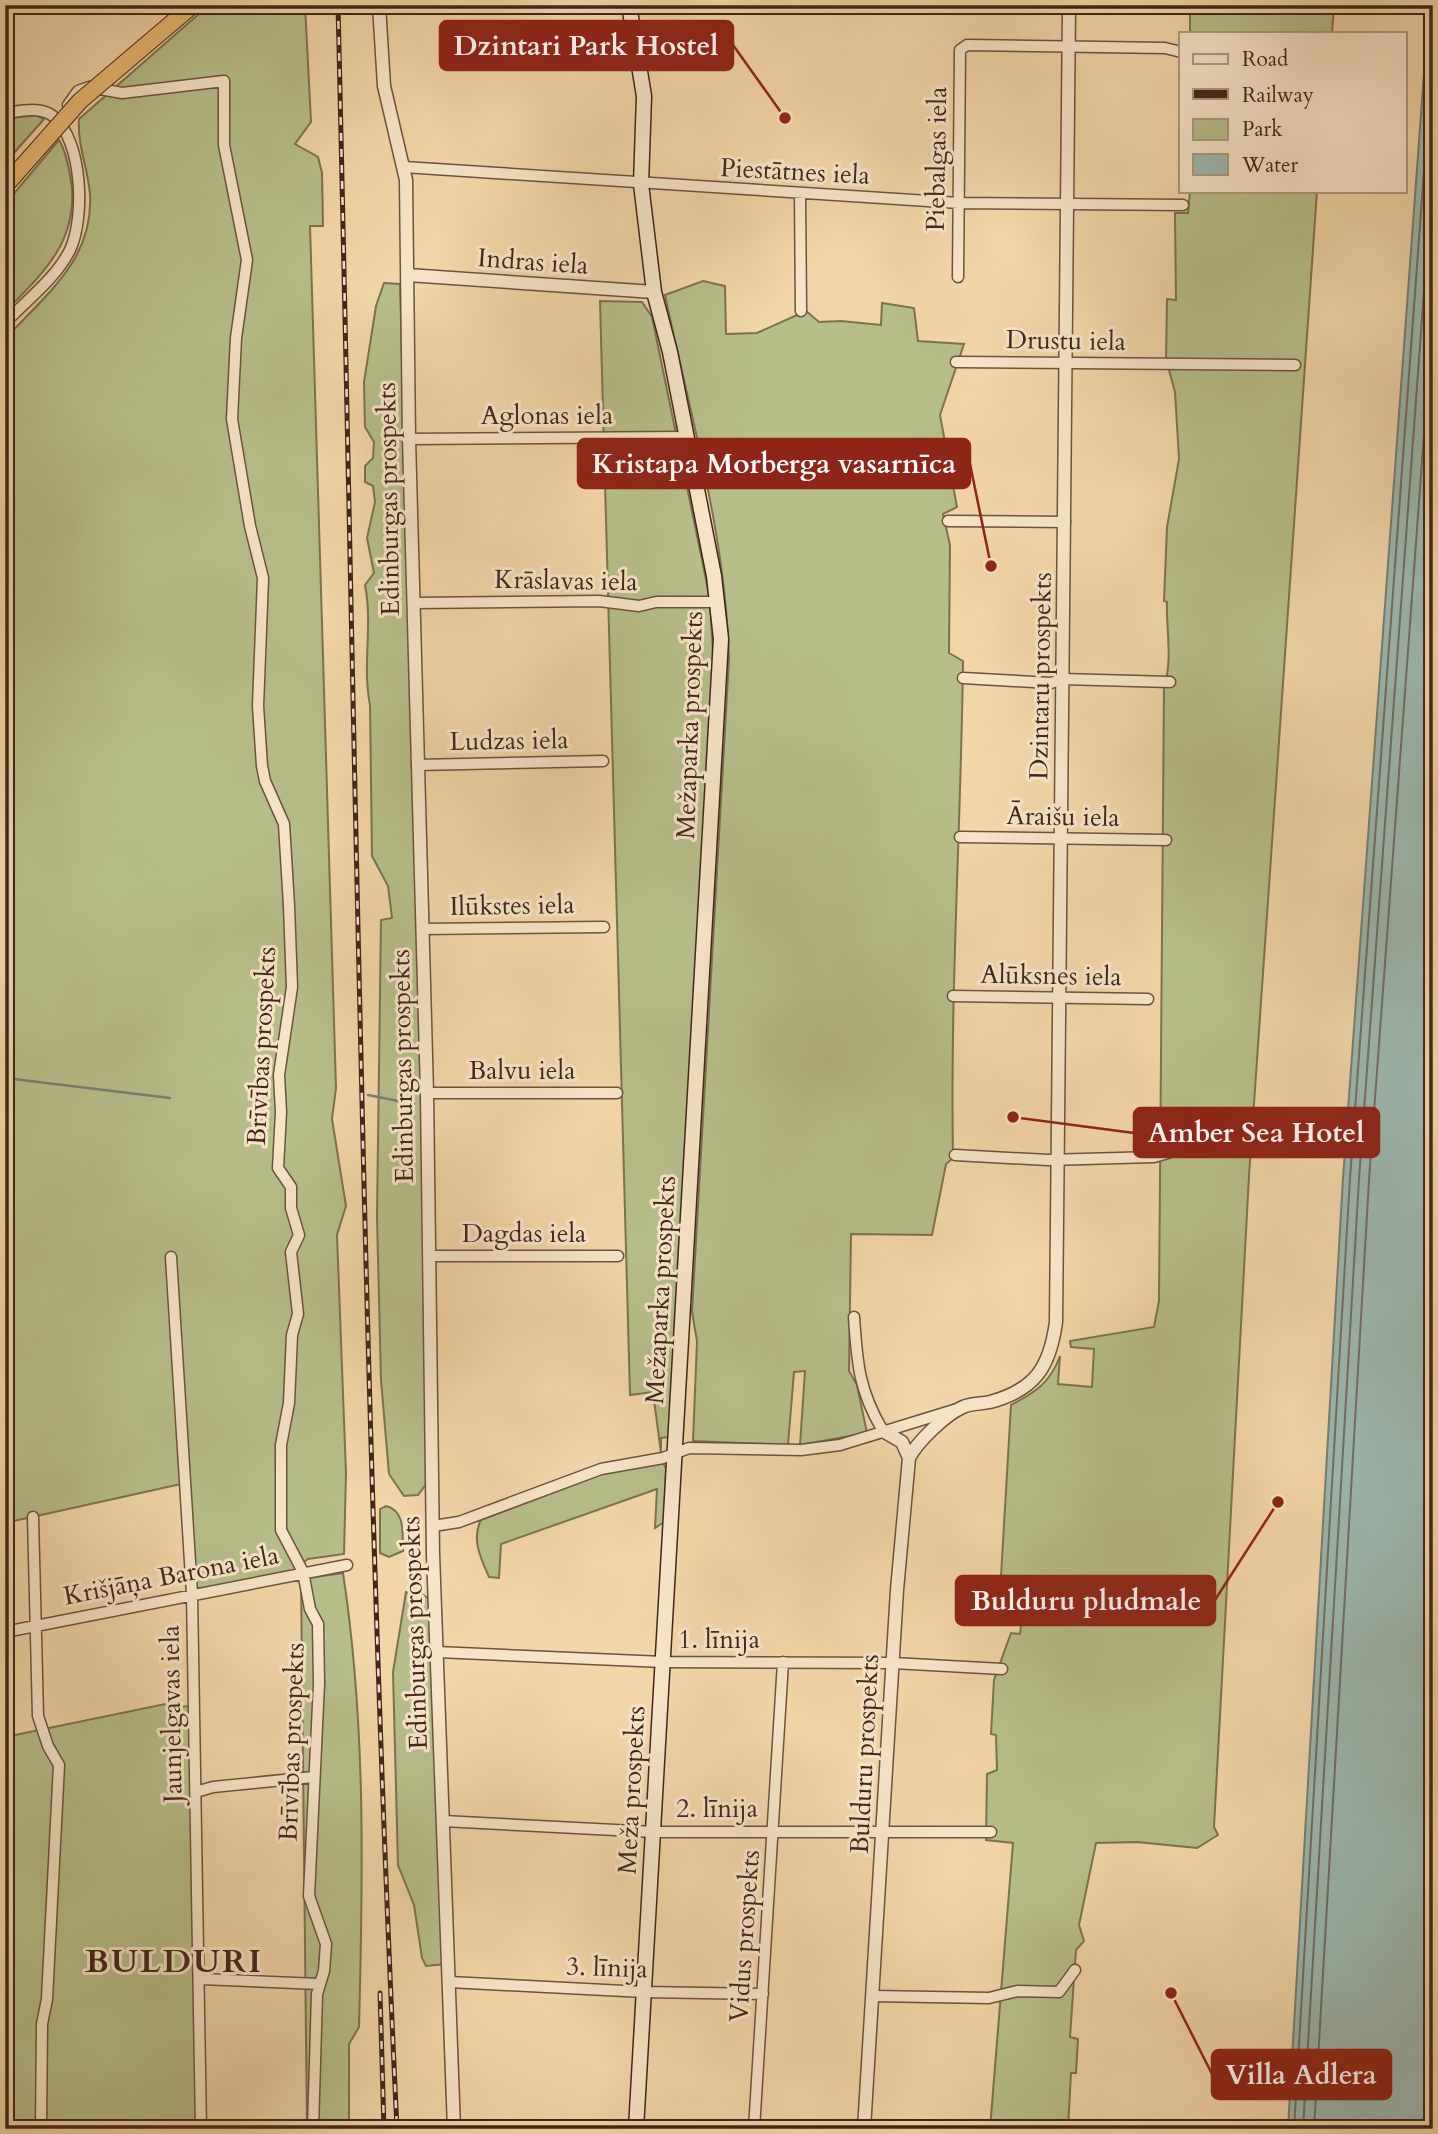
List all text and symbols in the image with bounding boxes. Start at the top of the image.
callout: Dzintari Park Hostel [440,21,733,70]
text: Dzintari Park Hostel [454,27,718,65]
legend [1179,32,1406,192]
text: Road [1242,45,1288,74]
text: Railway [1242,81,1314,110]
street label: Piebalgas iela [918,86,955,232]
text: Park [1242,115,1283,144]
street label: Piestātnes iela [719,150,871,193]
text: Water [1241,151,1298,180]
street label: Indras iela [476,240,589,283]
street label: Drustu iela [1006,322,1126,359]
street label: Edinburgas prospekts [369,382,408,616]
street label: Aglonas iela [481,398,613,433]
callout: Kristapa Morberga vasarnīca [578,439,970,488]
text: Kristapa Morberga vasarnīca [592,445,956,483]
street label: Krāslavas iela [494,562,638,599]
street label: Dzintaru prospekts [1021,572,1060,780]
street label: Mežaparka prospekts [668,610,711,840]
street label: Ludzas iela [449,722,569,759]
street label: Āraišu iela [1006,798,1120,835]
street label: Ilūkstes iela [449,887,575,924]
street label: Brīvības prospekts [239,946,284,1146]
street label: Edinburgas prospekts [383,949,422,1183]
street label: Alūksnes iela [980,957,1122,994]
street label: Balvu iela [469,1053,575,1088]
callout: Amber Sea Hotel [1134,1108,1379,1157]
text: Amber Sea Hotel [1148,1114,1364,1152]
street label: Mežaparka prospekts [637,1175,684,1405]
street label: Dagdas iela [462,1216,586,1251]
street label: Edinburgas prospekts [393,1516,436,1750]
street label: Krišjāņa Barona iela [60,1537,282,1614]
callout: Bulduru pludmale [956,1576,1215,1625]
text: Bulduru pludmale [971,1582,1201,1620]
street label: 1. līnija [678,1622,760,1657]
street label: Jaunjelgavas iela [152,1625,191,1807]
street label: Brīvības prospekts [271,1642,312,1842]
street label: Bulduru prospekts [842,1653,887,1855]
street label: Meža prospekts [610,1705,653,1875]
street label: 2. līnija [676,1791,758,1826]
street label: Vidus prospekts [721,1849,768,2023]
district label: BULDURI [85,1939,263,1984]
street label: 3. līnija [565,1949,648,1986]
callout: Villa Adlera [1212,2050,1391,2099]
text: Villa Adlera [1225,2056,1377,2094]

